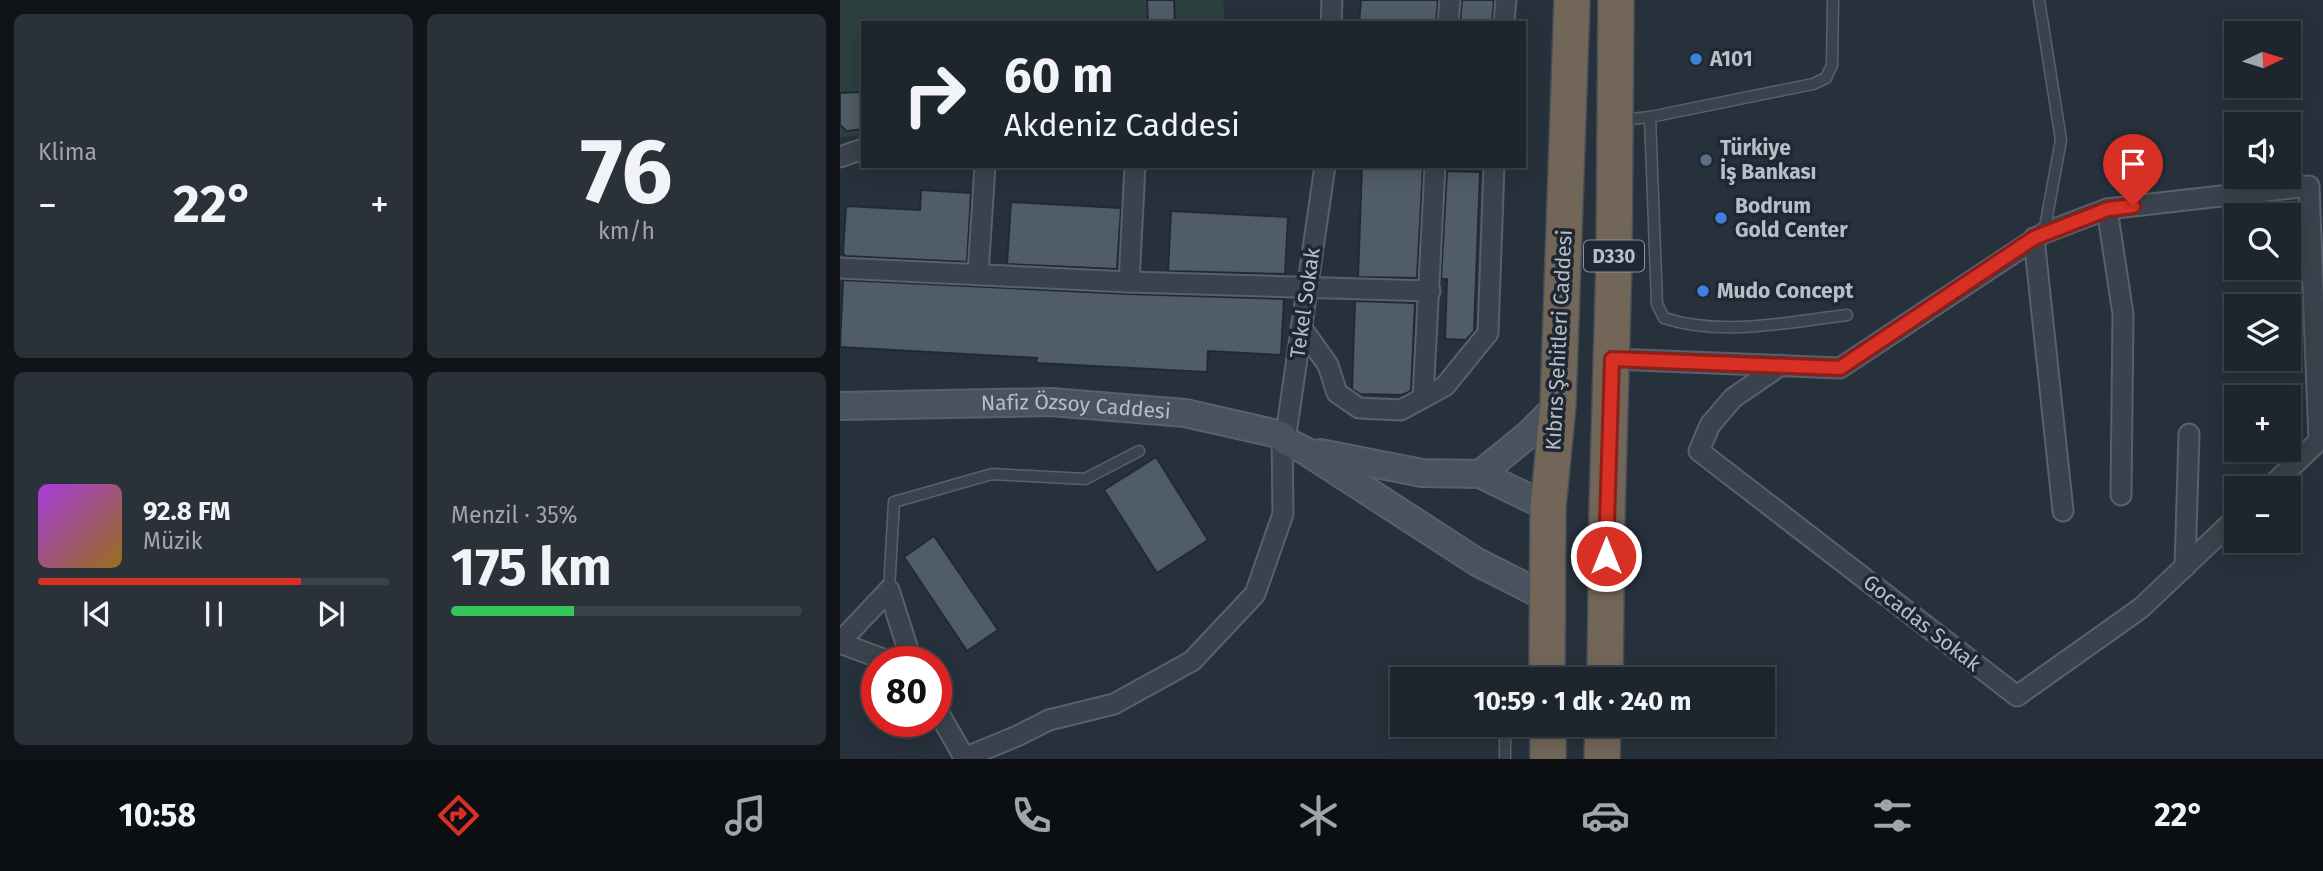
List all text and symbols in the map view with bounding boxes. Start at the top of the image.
north arrow [2224,21,2301,98]
map controls [2224,21,2301,553]
text: 60 m [1004,46,1113,105]
place label: A101 [1709,46,1753,72]
icon: right [889,49,980,140]
marker: A101 [1688,51,1704,67]
text: Akdeniz Caddesi [1004,106,1240,144]
button: sound [2224,112,2301,189]
text: 76 [580,117,673,226]
pin [2103,134,2163,206]
place label: Türkiye İş Bankası [1720,135,1817,185]
text: Klima [38,138,97,166]
icon: arrive [2114,145,2152,183]
marker: Türkiye İş Bankası [1698,152,1714,168]
text: 22° [173,173,254,236]
text: − [38,182,57,228]
text: + [370,182,389,228]
place label: Bodrum Gold Center [1735,193,1848,243]
button: search [2224,203,2301,280]
marker: Bodrum Gold Center [1713,210,1729,226]
text: km/h [598,217,655,245]
street label: Kıbrıs Şehitleri Caddesi [1540,229,1578,451]
road number: D330 [1584,240,1644,272]
street label: Tekel Sokak [1284,246,1326,360]
place label: Mudo Concept [1717,278,1854,304]
marker: Mudo Concept [1695,283,1711,299]
button: layers [2224,294,2301,371]
button: + [2224,385,2301,462]
street label: Nafiz Özsoy Caddesi [981,389,1172,425]
button: − [2224,476,2301,553]
text: 92.8 FM [143,496,230,527]
text: Menzil · 35% [451,501,577,529]
position arrow [1569,519,1643,593]
text: Müzik [143,527,203,555]
text: 175 km [451,536,612,599]
street label: Gocadas Sokak [1858,569,1986,677]
icon: previous [78,595,116,633]
icon: pause [195,595,233,633]
icon: next [312,595,350,633]
speed limit sign: 80 [861,646,952,737]
text: 10:59 · 1 dk · 240 m [1474,686,1691,717]
icon: directions [434,791,483,840]
icon: music [721,791,770,840]
icon: phone [1007,791,1056,840]
icon: climate [1294,791,1343,840]
icon: car [1581,791,1630,840]
icon: filters [1868,791,1917,840]
text: 10:58 [119,796,196,834]
text: 22° [2154,796,2204,834]

